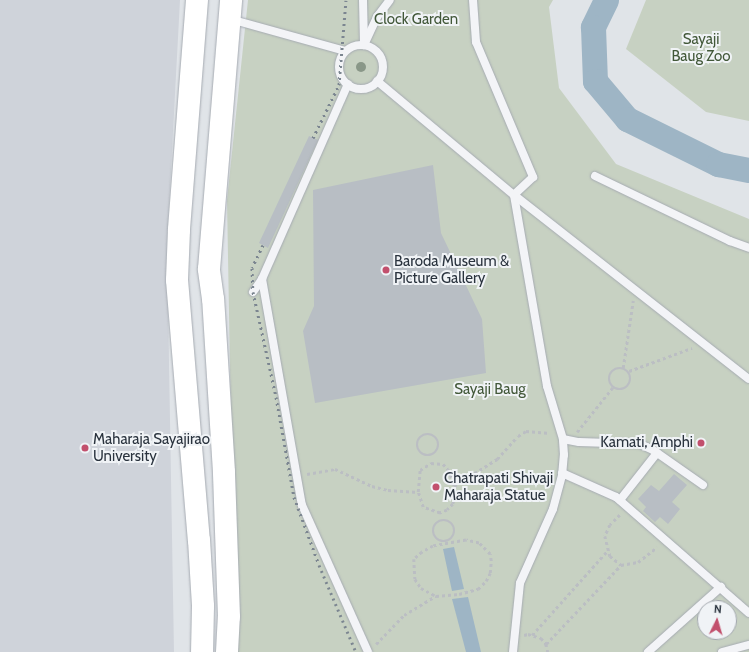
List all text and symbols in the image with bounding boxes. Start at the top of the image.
park label: Clock Garden [374,11,458,29]
park label: Sayaji Baug Zoo [671,30,731,65]
place label: Baroda Museum & Picture Gallery [394,252,509,287]
marker: Baroda Museum & Picture Gallery [381,265,391,275]
park label: Sayaji Baug [454,381,526,399]
place label: Maharaja Sayajirao University [93,430,210,465]
place label: Kamati, Amphi [600,434,693,452]
marker: Kamati, Amphi [696,438,706,448]
marker: Maharaja Sayajirao University [80,443,90,453]
place label: Chatrapati Shivaji Maharaja Statue [444,469,553,504]
marker: Chatrapati Shivaji Maharaja Statue [431,482,441,492]
north arrow [697,600,737,640]
text: N [713,602,722,616]

